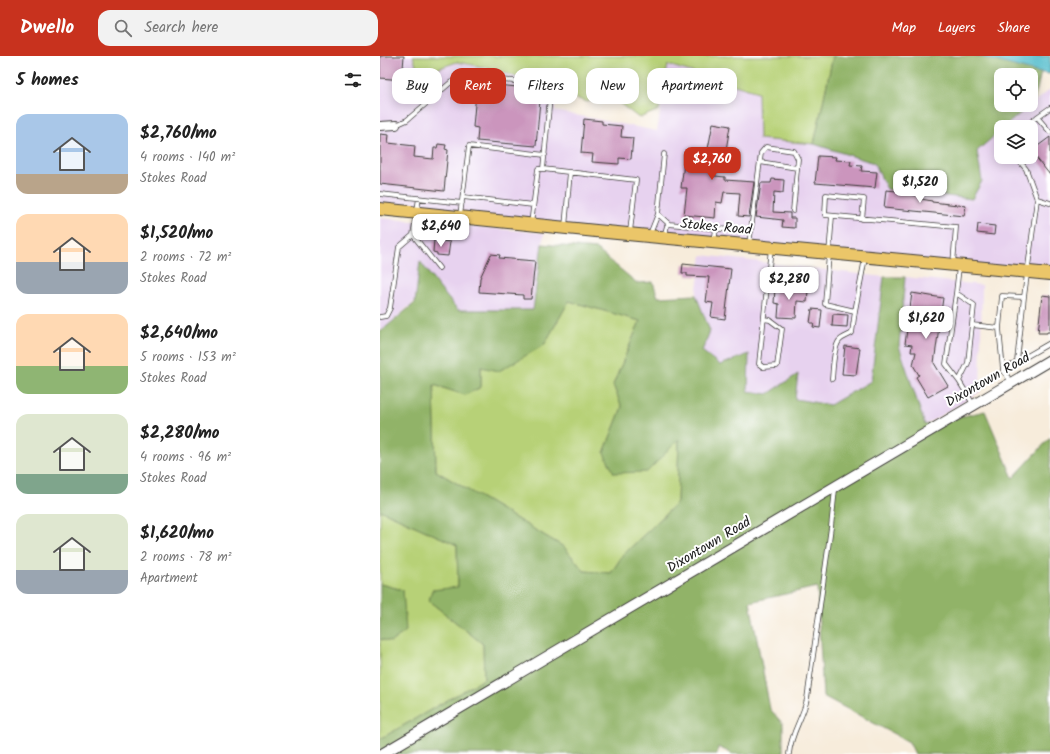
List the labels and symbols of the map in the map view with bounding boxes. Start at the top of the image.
pin: $2,760 [679,147,745,181]
pin: $1,520 [887,170,953,204]
street label: Stokes Road [679,213,754,241]
pin: $2,640 [408,214,474,248]
pin: $2,280 [756,267,822,301]
pin: $1,620 [893,306,959,340]
street label: Dixontown Road [942,346,1035,413]
street label: Dixontown Road [663,511,756,579]

